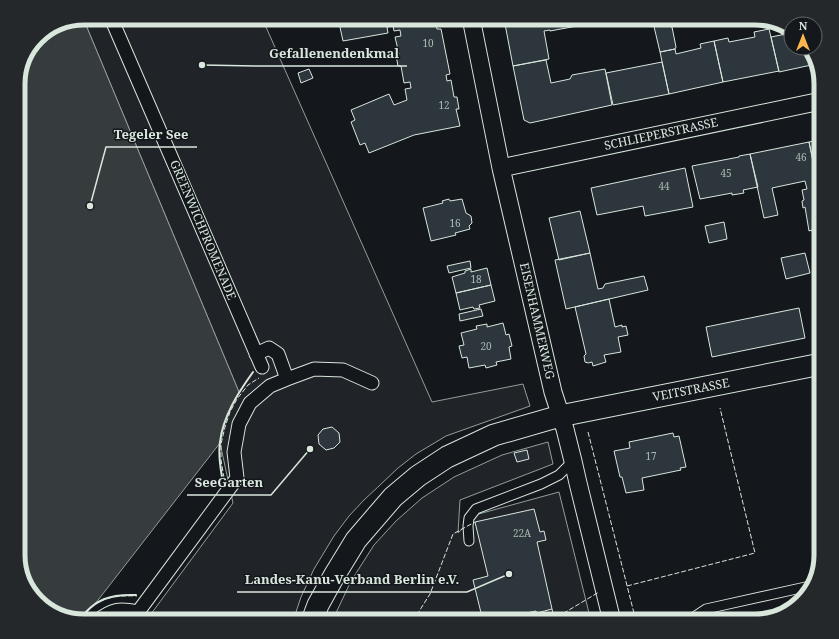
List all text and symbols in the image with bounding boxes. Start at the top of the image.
north arrow [783,16,823,56]
text: N [799,18,808,33]
house number: 10 [422,36,434,50]
callout: Gefallenendenkmal [261,41,407,66]
text: Gefallenendenkmal [269,44,399,62]
house number: 12 [438,98,450,112]
street label: SCHLIEPERSTRASSE [602,113,719,154]
callout: Tegeler See [106,122,197,147]
text: Tegeler See [114,125,188,143]
house number: 46 [795,150,807,164]
street label: GREENWICHPROMENADE [166,157,241,303]
house number: 45 [720,166,732,180]
house number: 44 [658,179,670,193]
house number: 16 [449,216,461,230]
street label: EISENHAMMERWEG [516,261,559,381]
house number: 18 [470,272,482,286]
house number: 20 [480,339,492,353]
street label: VEITSTRASSE [651,374,731,405]
house number: 17 [645,449,657,463]
callout: SeeGarten [187,470,271,495]
text: SeeGarten [195,473,264,491]
house number: 22A [513,526,532,540]
callout: Landes-Kanu-Verband Berlin e.V. [237,567,467,592]
text: Landes-Kanu-Verband Berlin e.V. [245,570,459,588]

